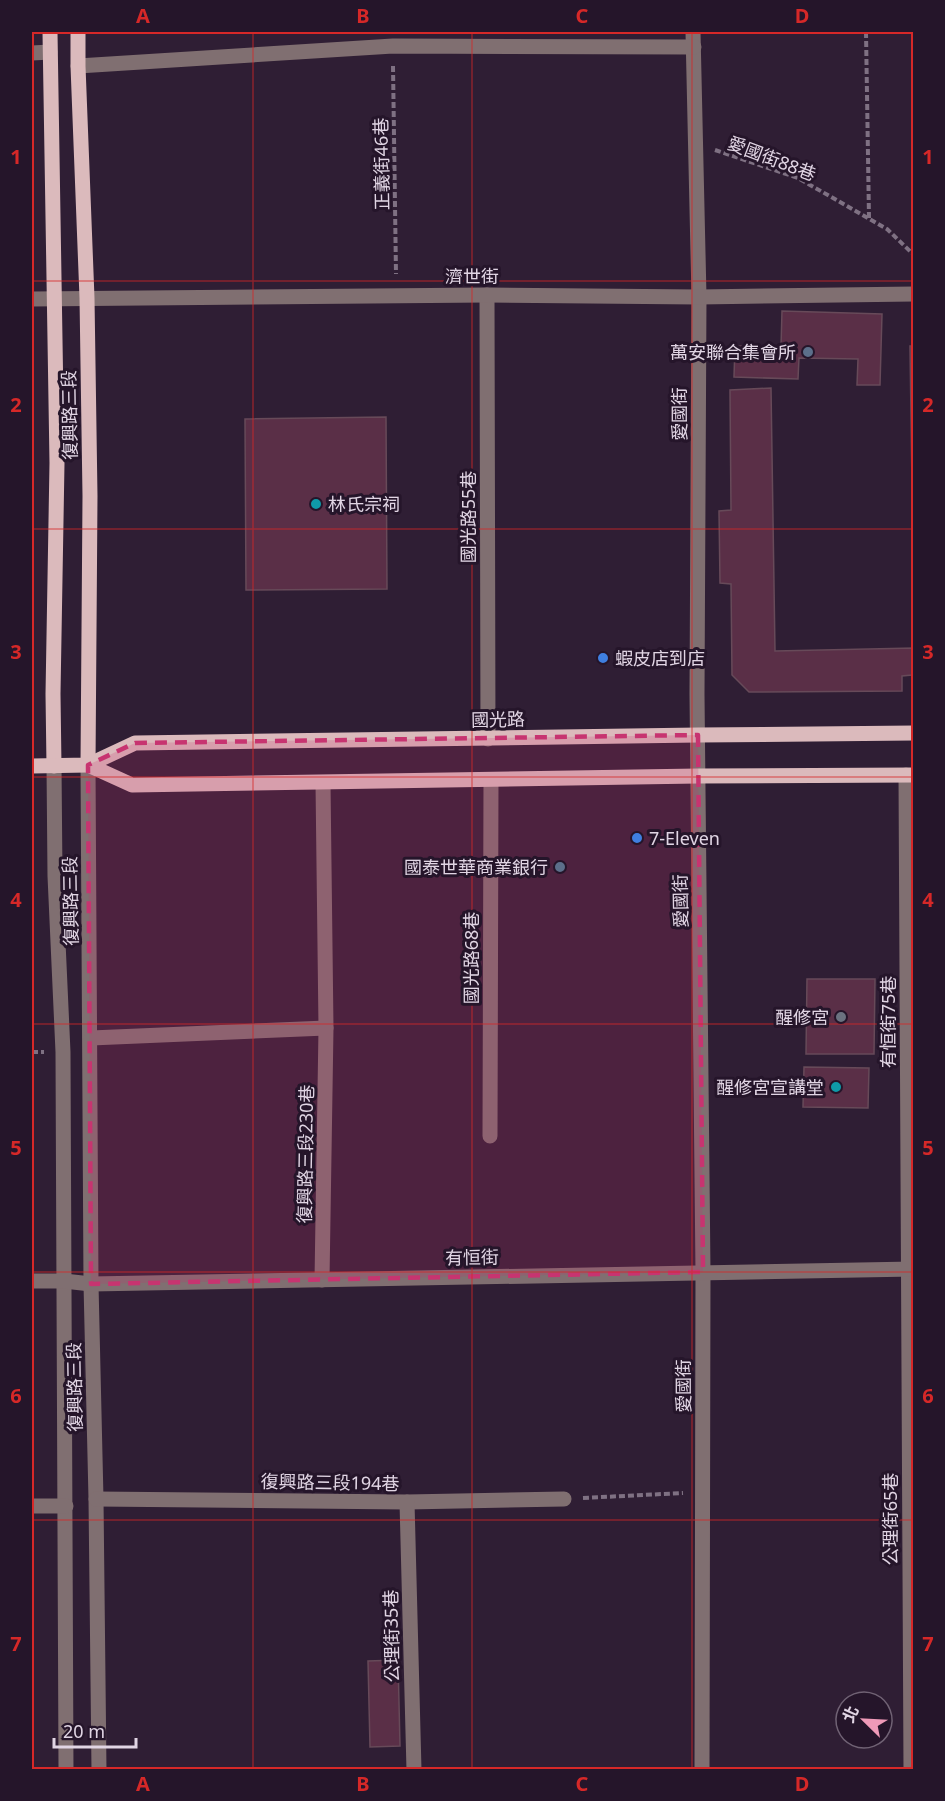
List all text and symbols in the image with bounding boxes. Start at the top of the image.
text: A [136,2,150,29]
text: B [356,2,370,29]
text: C [576,2,589,29]
text: D [795,2,809,29]
street label: 正義街46巷 [368,118,394,210]
street label: 愛國街88巷 [724,130,820,186]
text: 1 [10,143,22,170]
text: 1 [922,143,934,170]
street label: 濟世街 [445,264,499,288]
place label: 萬安聯合集會所 [670,340,796,364]
marker: 萬安聯合集會所 [801,345,815,359]
street label: 復興路三段 [56,370,82,460]
street label: 愛國街 [667,387,691,441]
text: 2 [10,391,22,418]
text: 2 [922,391,934,418]
street label: 國光路55巷 [456,471,480,563]
place label: 林氏宗祠 [328,492,400,516]
marker: 林氏宗祠 [309,497,323,511]
text: 3 [10,638,22,665]
text: 3 [922,638,934,665]
place label: 蝦皮店到店 [615,646,705,670]
marker: 蝦皮店到店 [596,651,610,665]
street label: 國光路 [471,707,525,731]
place label: 7-Eleven [649,826,720,850]
marker: 7-Eleven [630,831,644,845]
place label: 國泰世華商業銀行 [404,855,548,879]
street label: 復興路三段 [57,856,83,946]
marker: 國泰世華商業銀行 [553,860,567,874]
street label: 愛國街 [668,874,692,928]
text: 4 [10,886,22,913]
text: 4 [922,886,934,913]
street label: 國光路68巷 [459,912,483,1004]
street label: 有恒街75巷 [876,976,900,1068]
place label: 醒修宮 [775,1005,829,1029]
marker: 醒修宮 [834,1010,848,1024]
place label: 醒修宮宣講堂 [716,1075,824,1099]
marker: 醒修宮宣講堂 [829,1080,843,1094]
street label: 復興路三段230巷 [292,1084,318,1224]
text: 5 [10,1134,22,1161]
text: 5 [922,1134,934,1161]
street label: 有恒街 [445,1245,499,1269]
street label: 復興路三段 [61,1342,87,1432]
street label: 愛國街 [671,1359,695,1413]
text: 6 [10,1382,22,1409]
text: 6 [922,1382,934,1409]
street label: 復興路三段194巷 [260,1469,400,1495]
street label: 公理街65巷 [878,1473,902,1565]
street label: 公理街35巷 [378,1590,404,1682]
text: 7 [10,1630,22,1657]
text: 7 [922,1630,934,1657]
north arrow [834,1690,894,1750]
text: 北 [837,1702,864,1726]
scale bar [54,1711,136,1749]
text: 20 m [63,1719,105,1743]
text: A [136,1770,150,1797]
text: B [356,1770,370,1797]
text: C [576,1770,589,1797]
text: D [795,1770,809,1797]

